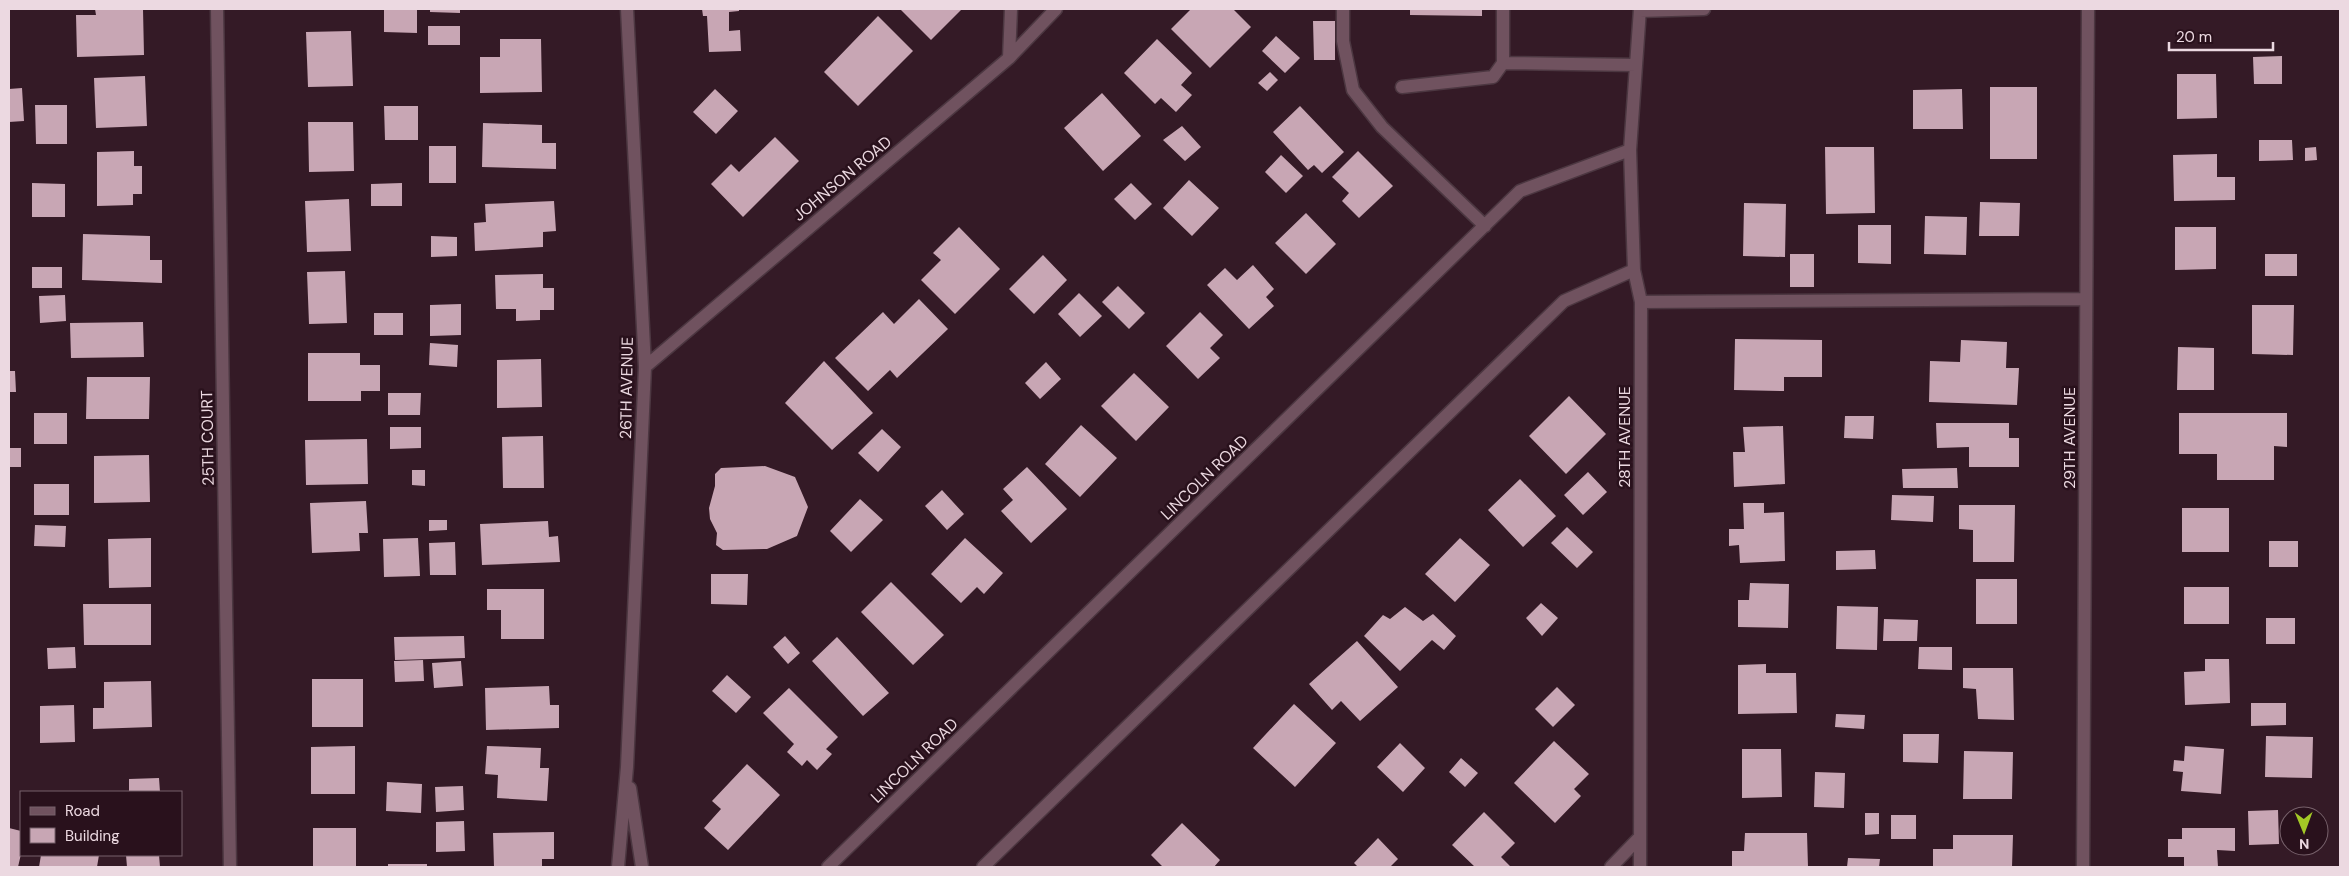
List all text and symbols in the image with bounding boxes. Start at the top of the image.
scale bar [2169,20,2273,52]
text: 20 m [2176,27,2212,47]
street label: JOHNSON ROAD [789,131,896,226]
street label: 26TH AVENUE [615,337,638,439]
street label: 28TH AVENUE [1614,386,1635,488]
street label: 29TH AVENUE [2059,387,2080,489]
street label: 25TH COURT [196,390,219,486]
street label: LINCOLN ROAD [1156,430,1252,524]
street label: LINCOLN ROAD [866,713,962,807]
legend [20,791,182,856]
text: Road [65,801,100,821]
north arrow [2279,806,2329,856]
text: Building [65,826,120,846]
text: N [2299,835,2309,853]

